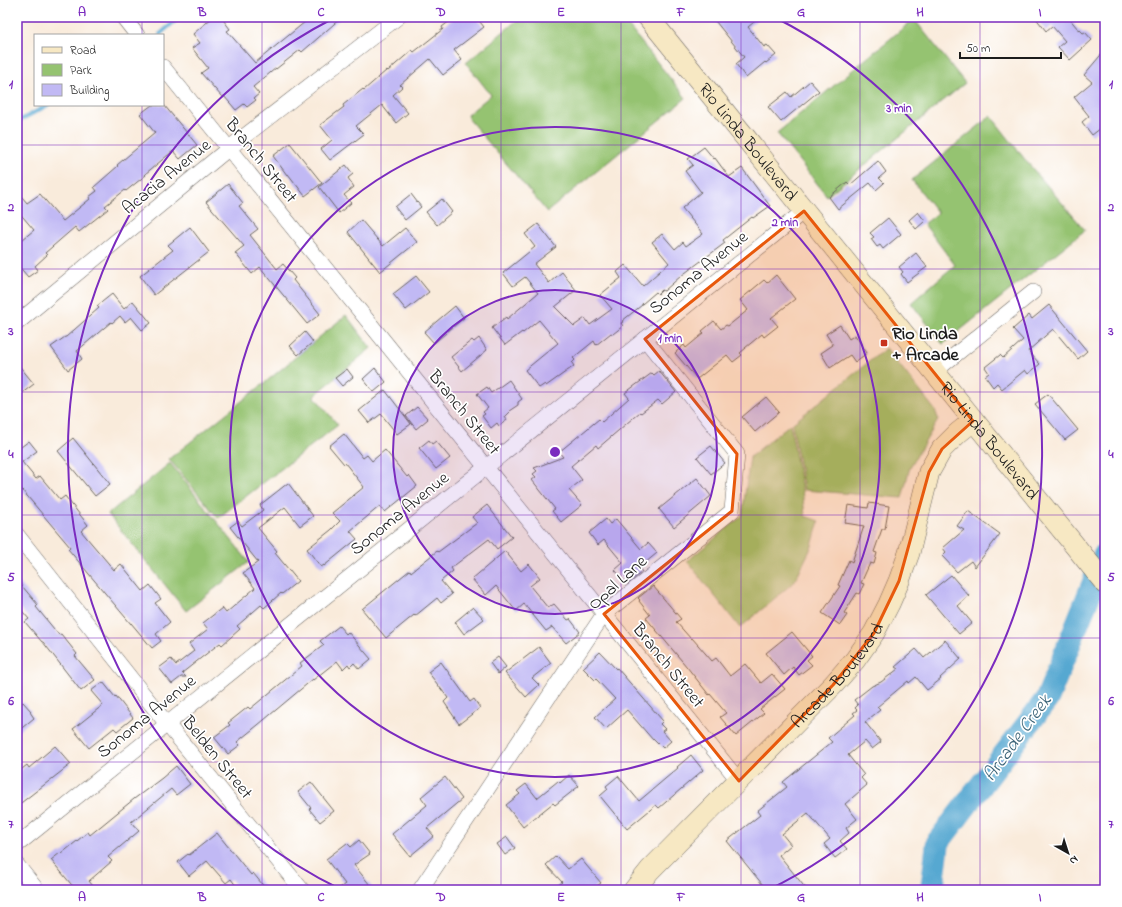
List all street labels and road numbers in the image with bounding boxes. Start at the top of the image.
street label: Rio Linda Boulevard [691,78,803,208]
street label: Branch Street [217,112,303,209]
street label: Acacia Avenue [117,133,218,222]
street label: Sonoma Avenue [644,225,755,322]
street label: Branch Street [420,364,506,461]
street label: Rio Linda Boulevard [932,377,1044,506]
street label: Sonoma Avenue [345,466,456,563]
street label: Opal Lane [583,549,655,617]
street label: Branch Street [624,617,710,714]
street label: Arcade Boulevard [786,619,892,735]
street label: Sonoma Avenue [92,669,203,766]
street label: Belden Street [174,710,258,805]

